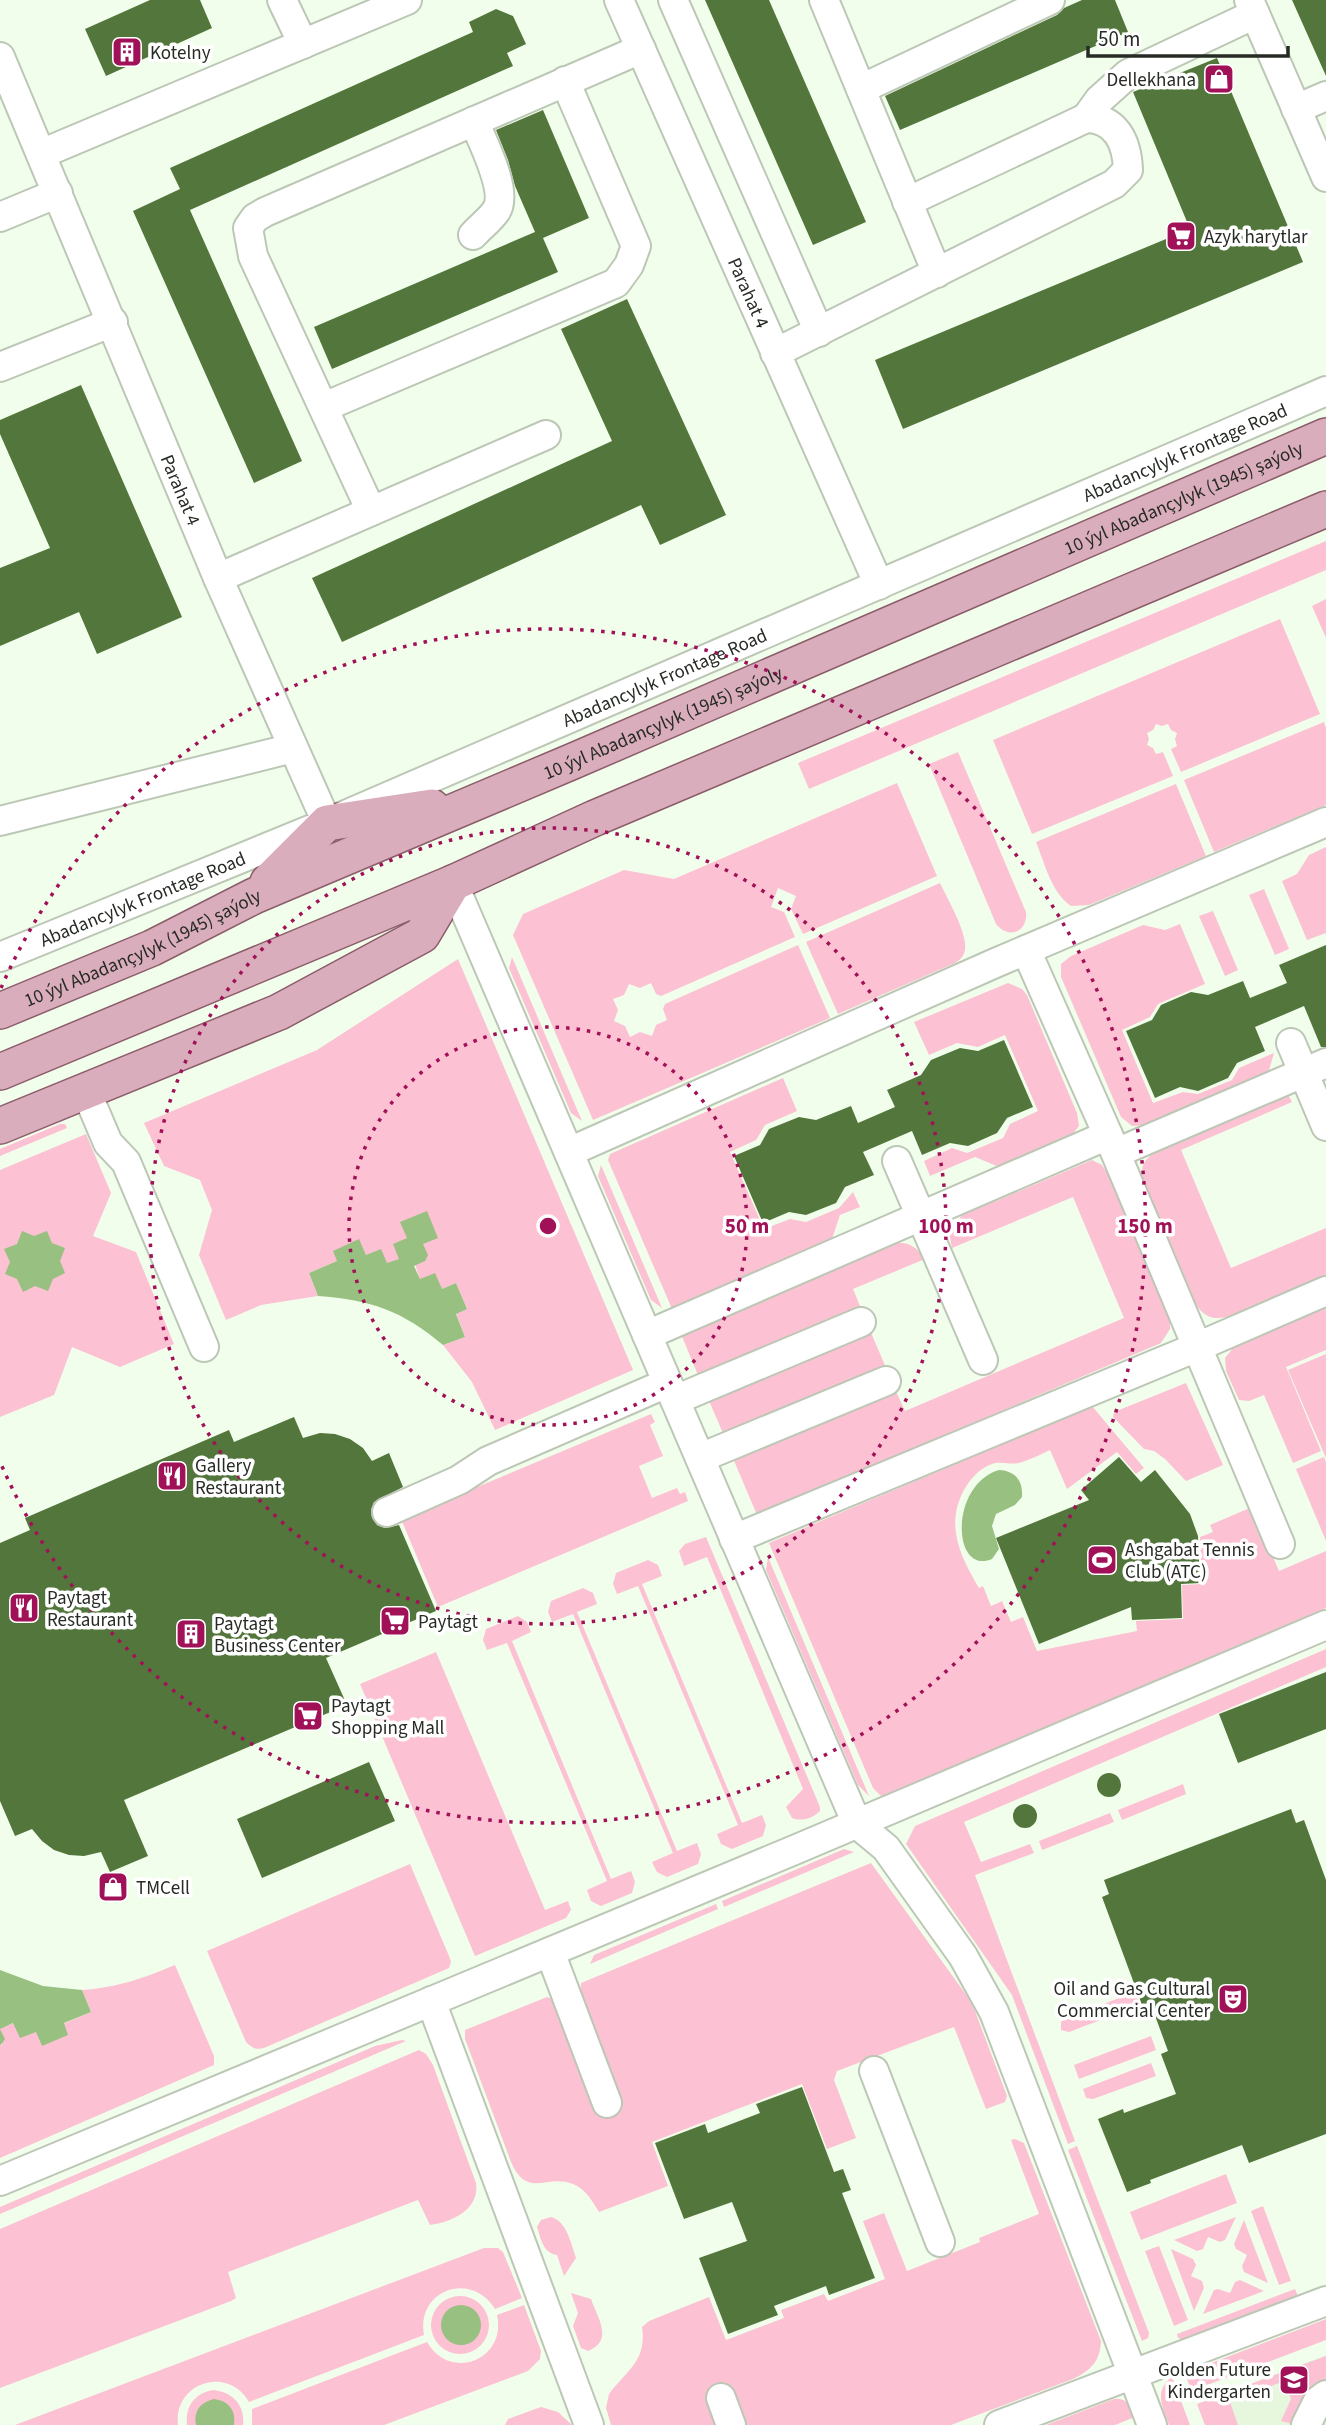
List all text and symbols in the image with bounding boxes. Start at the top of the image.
scale bar [1088,14,1288,58]
text: 50 m [1098,24,1140,54]
building icon: Kotelny [110,35,144,69]
place label: Kotelny [150,40,211,67]
shop icon: Dellekhana [1202,62,1236,96]
place label: Dellekhana [1106,67,1196,94]
supermarket icon: Azyk harytlar [1164,219,1198,253]
place label: Azyk harytlar [1204,224,1308,251]
street label: Parahat 4 [720,253,775,333]
street label: Abadancylyk Frontage Road [1079,397,1292,510]
street label: 10 ýyl Abadançylyk (1945) şaýoly [1060,435,1308,563]
street label: Parahat 4 [153,451,207,530]
street label: Abadancylyk Frontage Road [558,622,772,735]
street label: 10 ýyl Abadançylyk (1945) şaýoly [539,660,787,787]
street label: Abadancylyk Frontage Road [36,846,250,954]
street label: 10 ýyl Abadançylyk (1945) şaýoly [20,883,265,1015]
text: 50 m [725,1211,769,1241]
text: 100 m [918,1211,974,1241]
text: 150 m [1117,1211,1173,1241]
centre of rings [536,1214,560,1238]
place label: Gallery Restaurant [195,1453,282,1502]
restaurant icon: Gallery Restaurant [155,1459,189,1493]
place label: Ashgabat Tennis Club (ATC) [1125,1537,1254,1586]
sports icon: Ashgabat Tennis Club (ATC) [1085,1543,1119,1577]
place label: Paytagt Restaurant [47,1585,134,1634]
restaurant icon: Paytagt Restaurant [7,1591,41,1625]
supermarket icon: Paytagt [378,1604,412,1638]
place label: Paytagt [418,1609,479,1636]
place label: Paytagt Business Center [214,1611,341,1660]
building icon: Paytagt Business Center [174,1617,208,1651]
place label: Paytagt Shopping Mall [331,1693,445,1742]
supermarket icon: Paytagt Shopping Mall [291,1699,325,1733]
shop icon: TMCell [96,1870,130,1904]
place label: TMCell [136,1875,190,1902]
place label: Oil and Gas Cultural Commercial Center [1054,1976,1210,2025]
theatre icon: Oil and Gas Cultural Commercial Center [1216,1982,1250,2016]
place label: Golden Future Kindergarten [1158,2357,1271,2406]
school or university icon: Golden Future Kindergarten [1277,2363,1311,2397]

